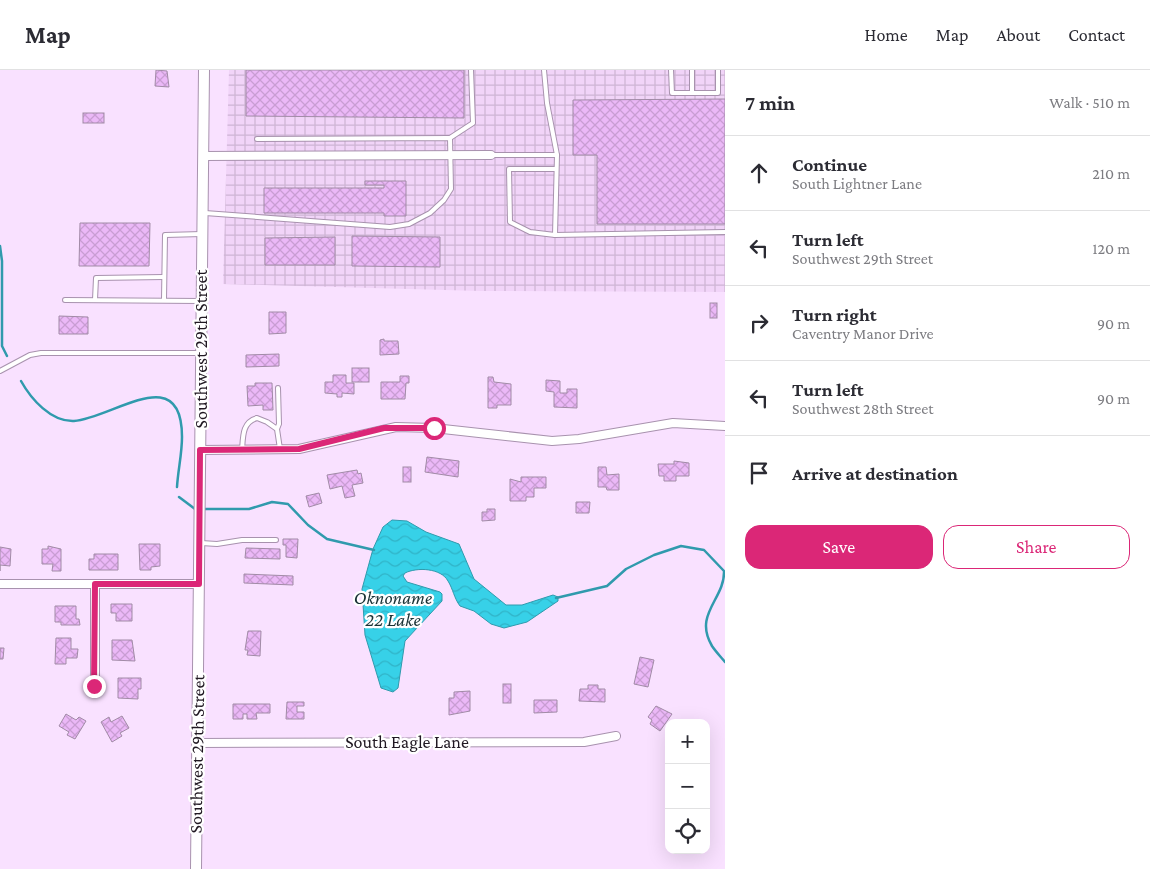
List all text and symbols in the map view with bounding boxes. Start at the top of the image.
text: Map [25,21,71,48]
text: Home [865,25,908,45]
text: Map [936,25,968,45]
text: About [996,25,1040,45]
text: Contact [1068,25,1125,45]
text: 7 min [745,91,795,115]
text: Walk · 510 m [1049,94,1130,111]
text: Continue [792,154,867,175]
icon: ahead [745,159,773,187]
text: 210 m [1092,165,1130,182]
text: South Lightner Lane [792,175,922,192]
text: Turn left [792,229,864,250]
icon: left [745,234,773,262]
text: 120 m [1092,240,1130,257]
text: Southwest 29th Street [792,250,933,267]
street label: Southwest 29th Street [191,269,211,428]
text: Turn right [792,304,877,325]
icon: right [745,309,773,337]
text: 90 m [1097,315,1130,332]
text: Caventry Manor Drive [792,325,934,342]
text: Turn left [792,379,864,400]
icon: left [745,384,773,412]
text: 90 m [1097,390,1130,407]
text: Southwest 28th Street [792,400,934,417]
route start [423,417,446,440]
icon: arrive [745,459,773,487]
text: Arrive at destination [792,463,958,484]
button: Save [745,525,933,569]
button: Share [943,525,1130,569]
water label: Oknoname 22 Lake [354,587,432,630]
street label: Southwest 29th Street [186,673,208,834]
route end [83,675,106,698]
map controls [665,719,710,854]
button: + [665,719,710,764]
street label: South Eagle Lane [345,732,469,752]
button: − [665,764,710,809]
button: locate [665,809,710,854]

